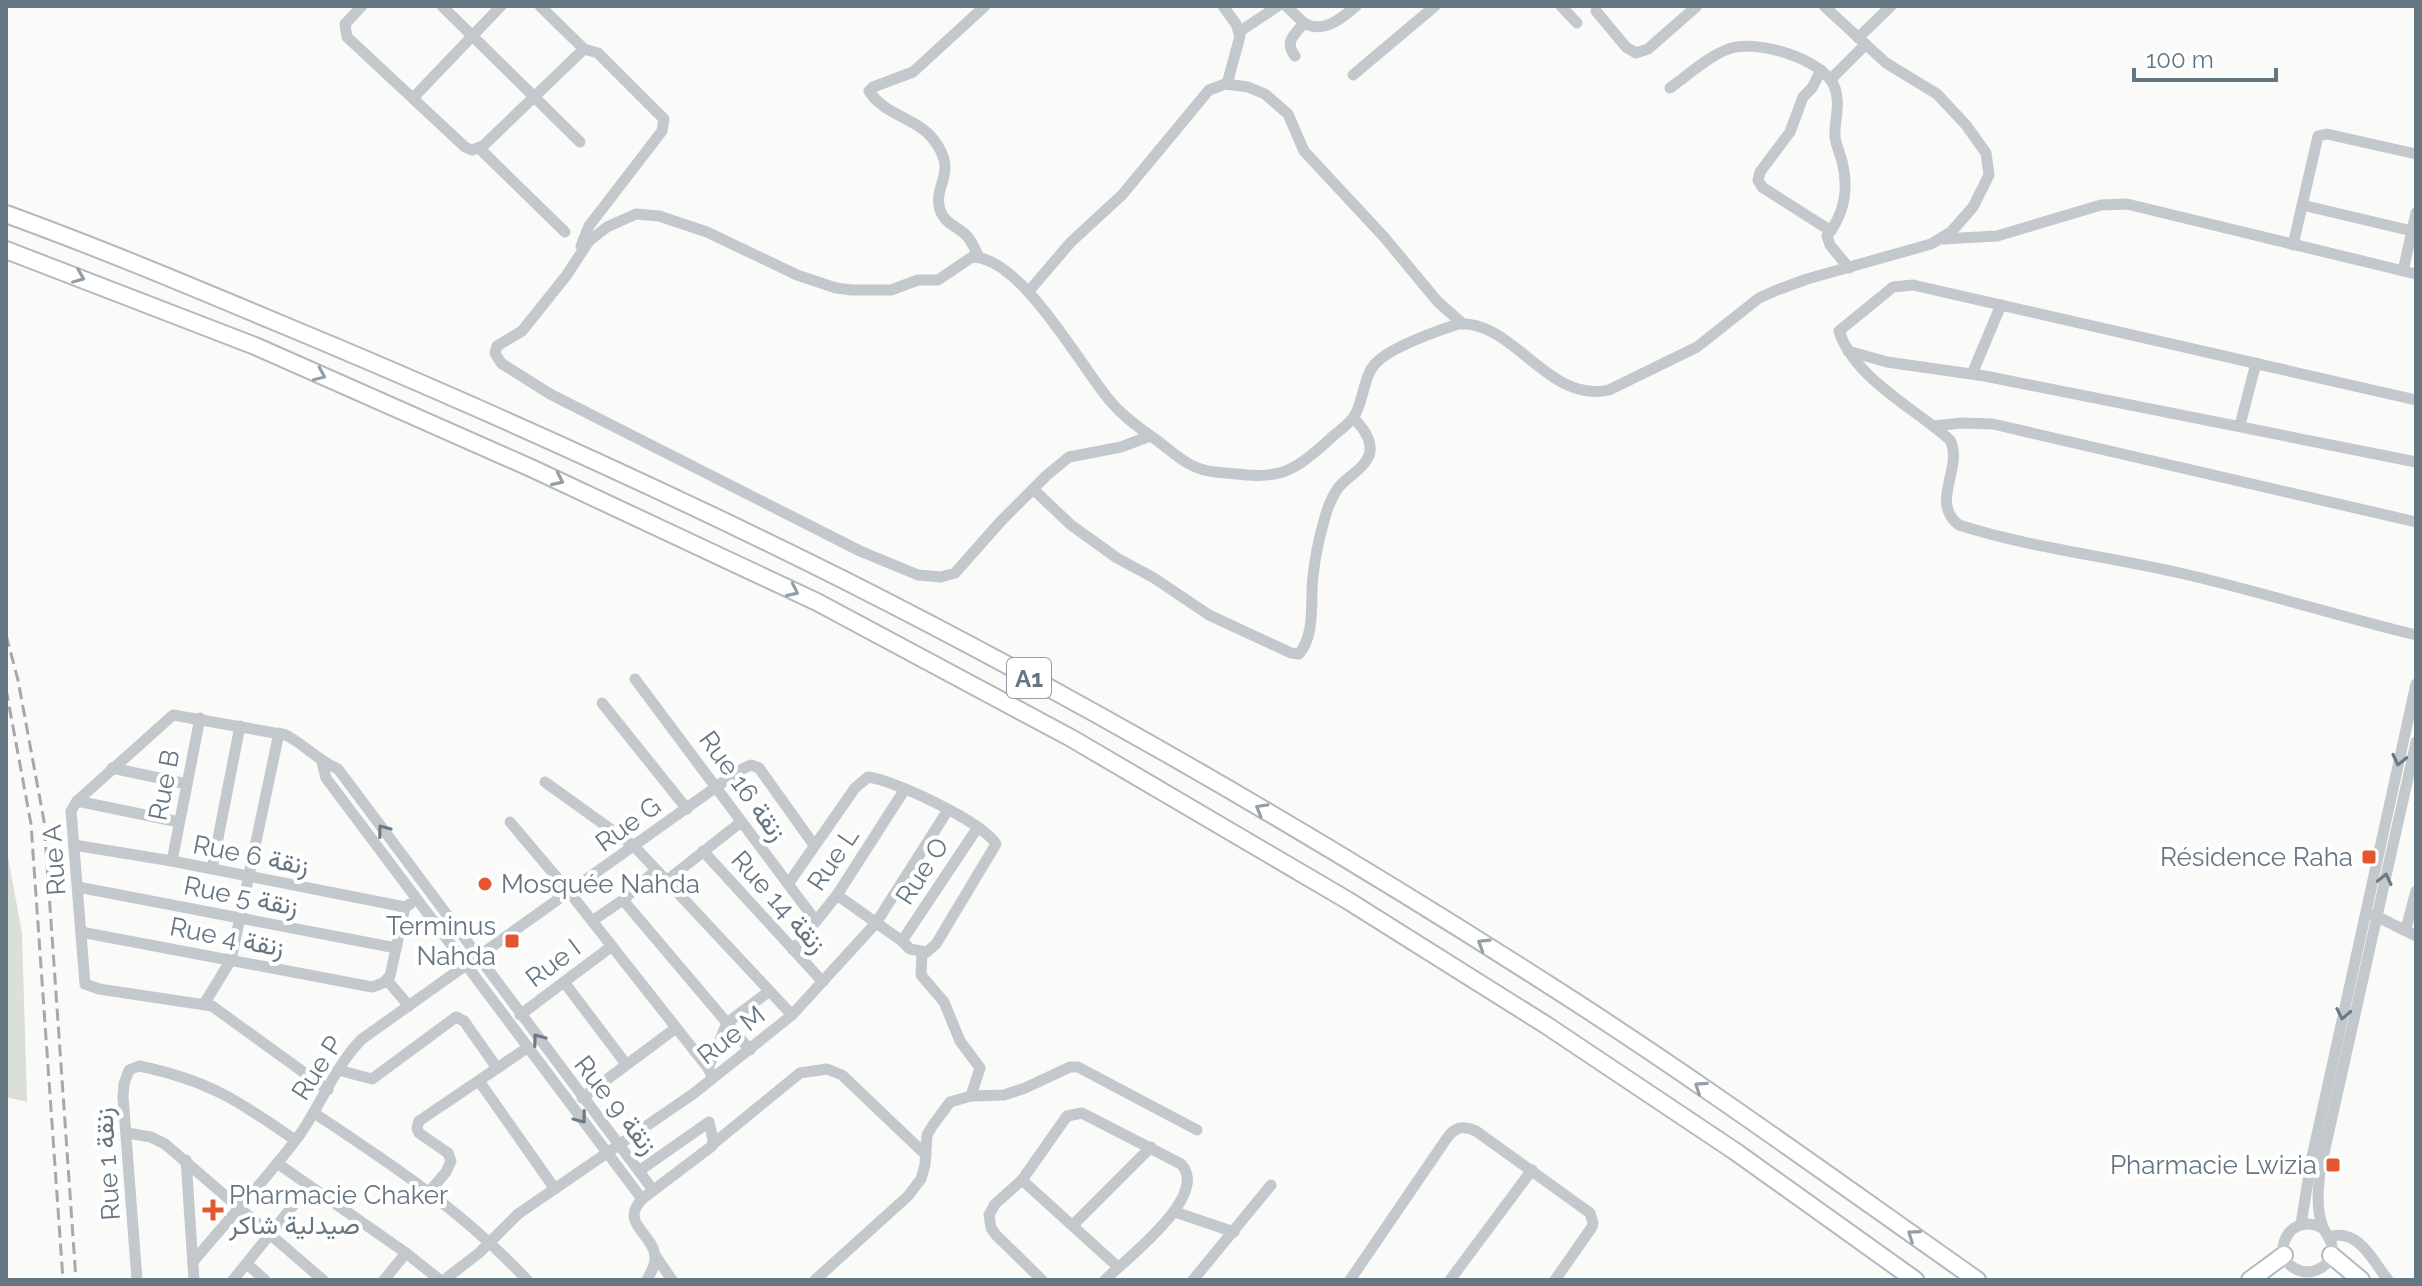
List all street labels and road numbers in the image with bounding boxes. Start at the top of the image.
road number: A1 [1007,658,1051,698]
street label: Rue 16 زنقة [692,725,793,847]
street label: Rue B [142,747,186,823]
street label: Rue G [590,790,666,858]
street label: Rue L [801,822,865,896]
street label: Rue A [37,823,71,896]
street label: Rue 6 زنقة [190,829,311,882]
street label: Rue O [889,832,955,910]
street label: Rue 14 زنقة [725,845,833,960]
street label: Rue 5 زنقة [181,870,301,923]
street label: Rue 4 زنقة [167,911,287,964]
street label: Rue I [520,933,586,993]
street label: Rue M [691,1000,771,1070]
street label: Rue P [285,1030,349,1106]
street label: Rue 9 زنقة [567,1050,664,1161]
street label: Rue 1 زنقة [88,1107,127,1221]

